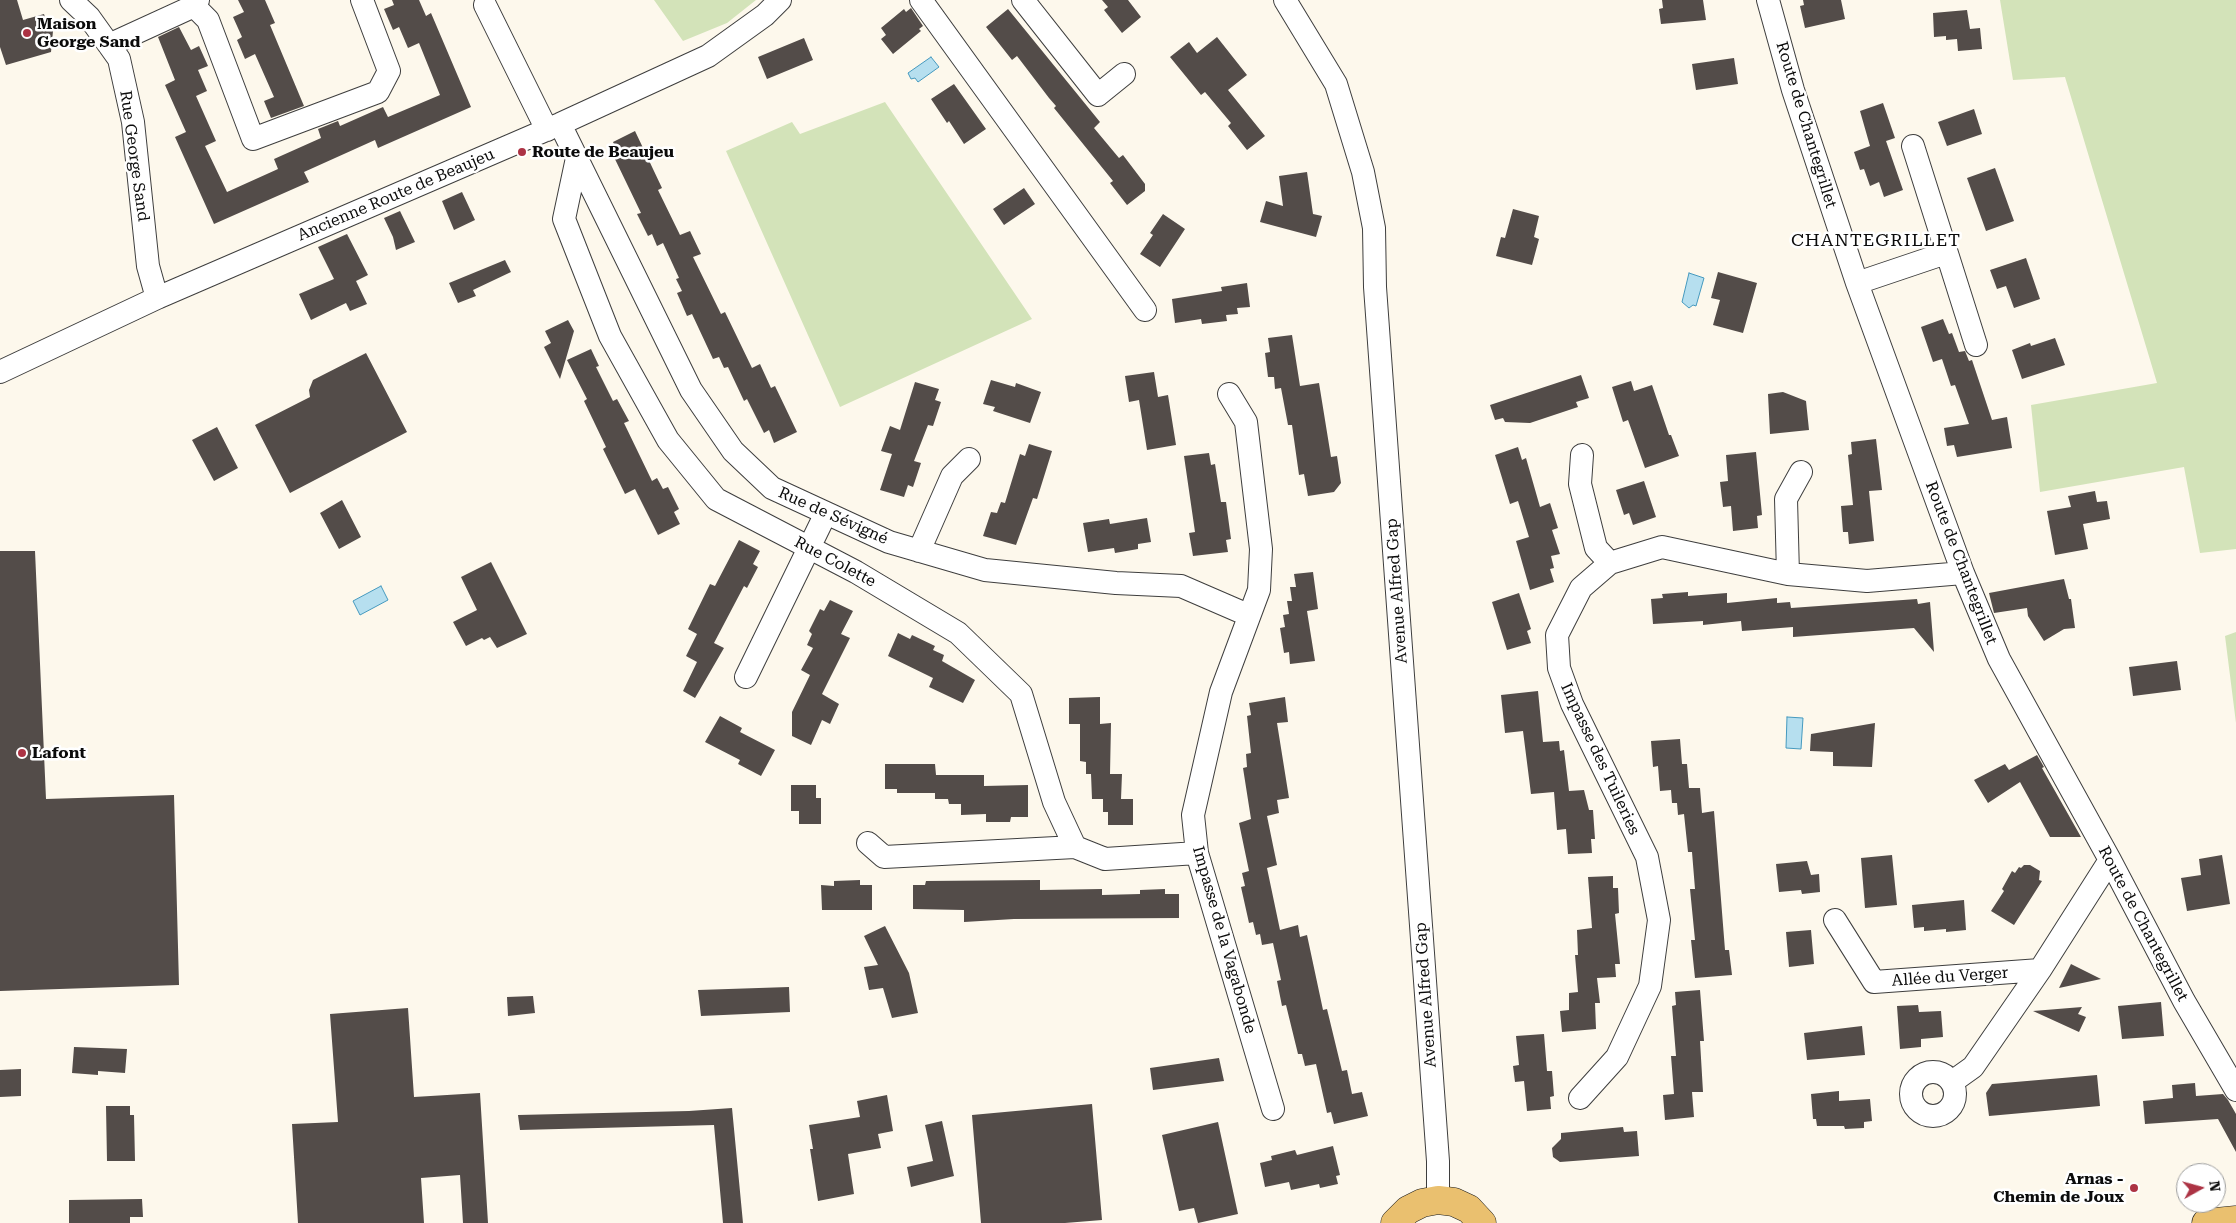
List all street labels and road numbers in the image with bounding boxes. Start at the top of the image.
street label: Route de Chantegrillet [1772,39,1840,211]
street label: Rue George Sand [115,89,153,223]
street label: Ancienne Route de Beaujeu [295,145,497,245]
street label: Route de Chantegrillet [1921,479,2001,647]
street label: Rue de Sévigné [775,483,891,549]
street label: Avenue Alfred Gap [1382,518,1412,664]
street label: Rue Colette [791,533,879,591]
street label: Impasse des Tuileries [1556,680,1644,838]
street label: Route de Chantegrillet [2094,843,2192,1005]
street label: Impasse de la Vagabonde [1188,844,1260,1036]
street label: Avenue Alfred Gap [1411,922,1441,1068]
street label: Allée du Verger [1891,963,2009,991]

